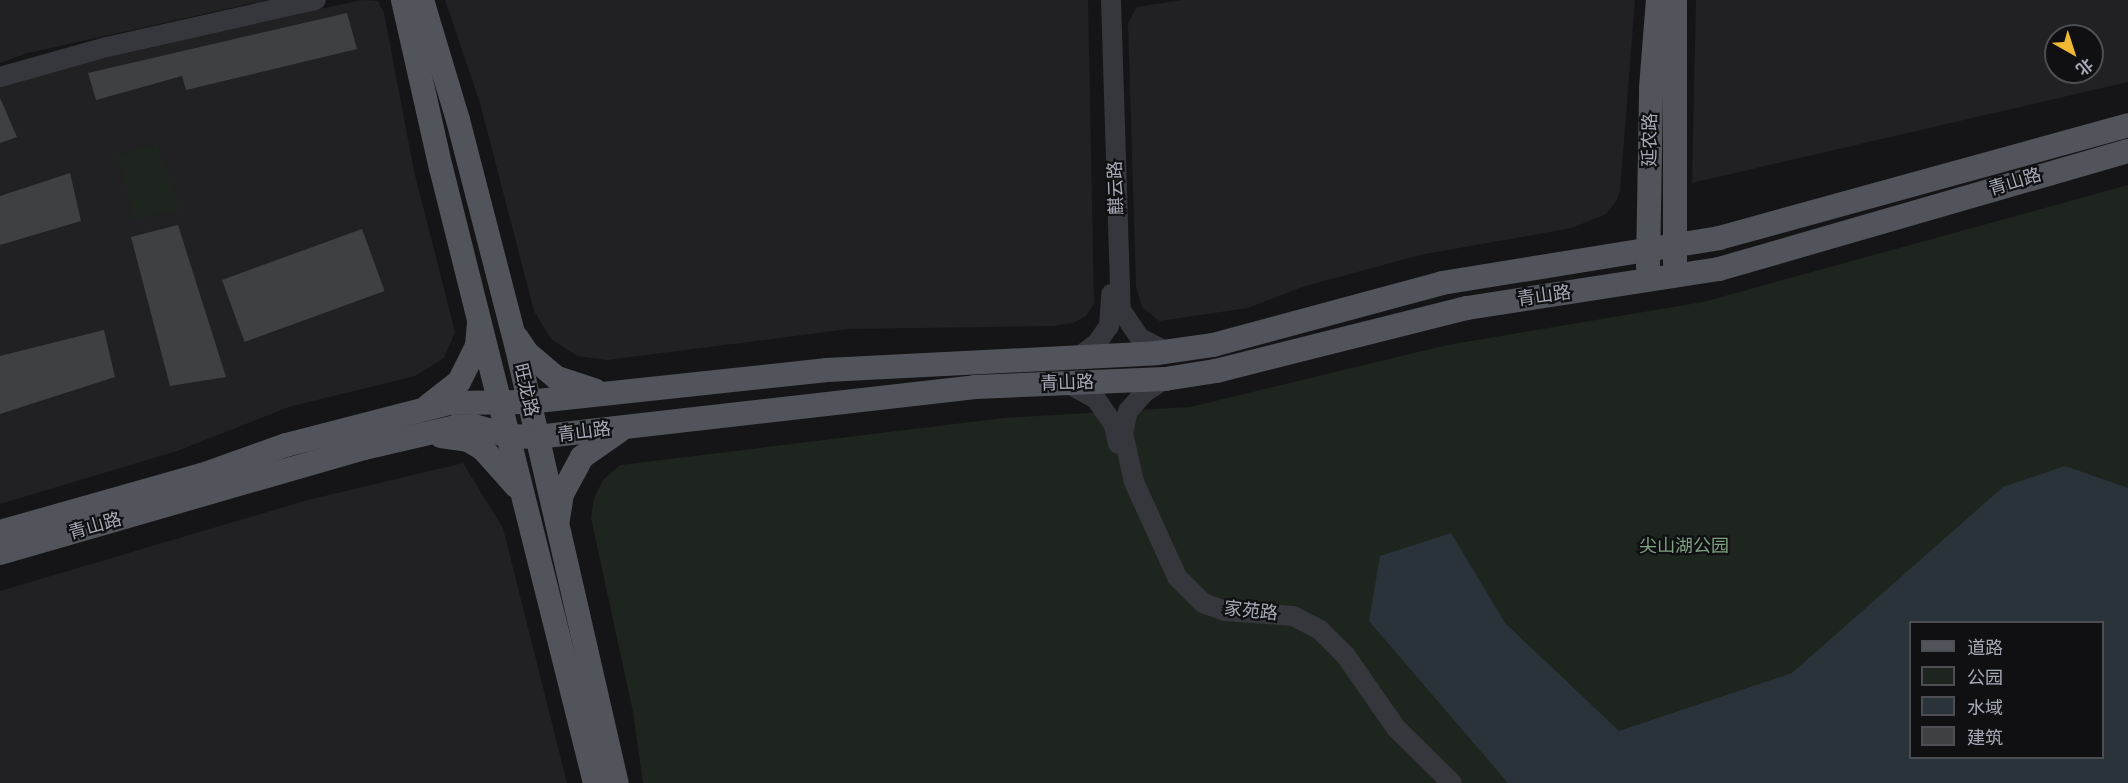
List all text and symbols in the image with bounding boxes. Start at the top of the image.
north arrow [2044,24,2104,84]
text: 北 [2072,54,2097,79]
street label: 延农路 [1639,113,1661,167]
street label: 麒云路 [1104,161,1128,215]
street label: 青山路 [1986,164,2044,200]
street label: 青山路 [1516,282,1572,310]
street label: 旺龙路 [509,361,543,419]
street label: 青山路 [1040,371,1094,395]
street label: 青山路 [556,418,612,446]
street label: 青山路 [66,508,124,544]
park label: 尖山湖公园 [1639,535,1729,557]
street label: 家苑路 [1223,597,1279,625]
legend [1909,621,2104,759]
text: 道路 [1967,637,2003,659]
text: 公园 [1967,667,2003,689]
text: 水域 [1967,697,2003,719]
text: 建筑 [1967,727,2003,749]

